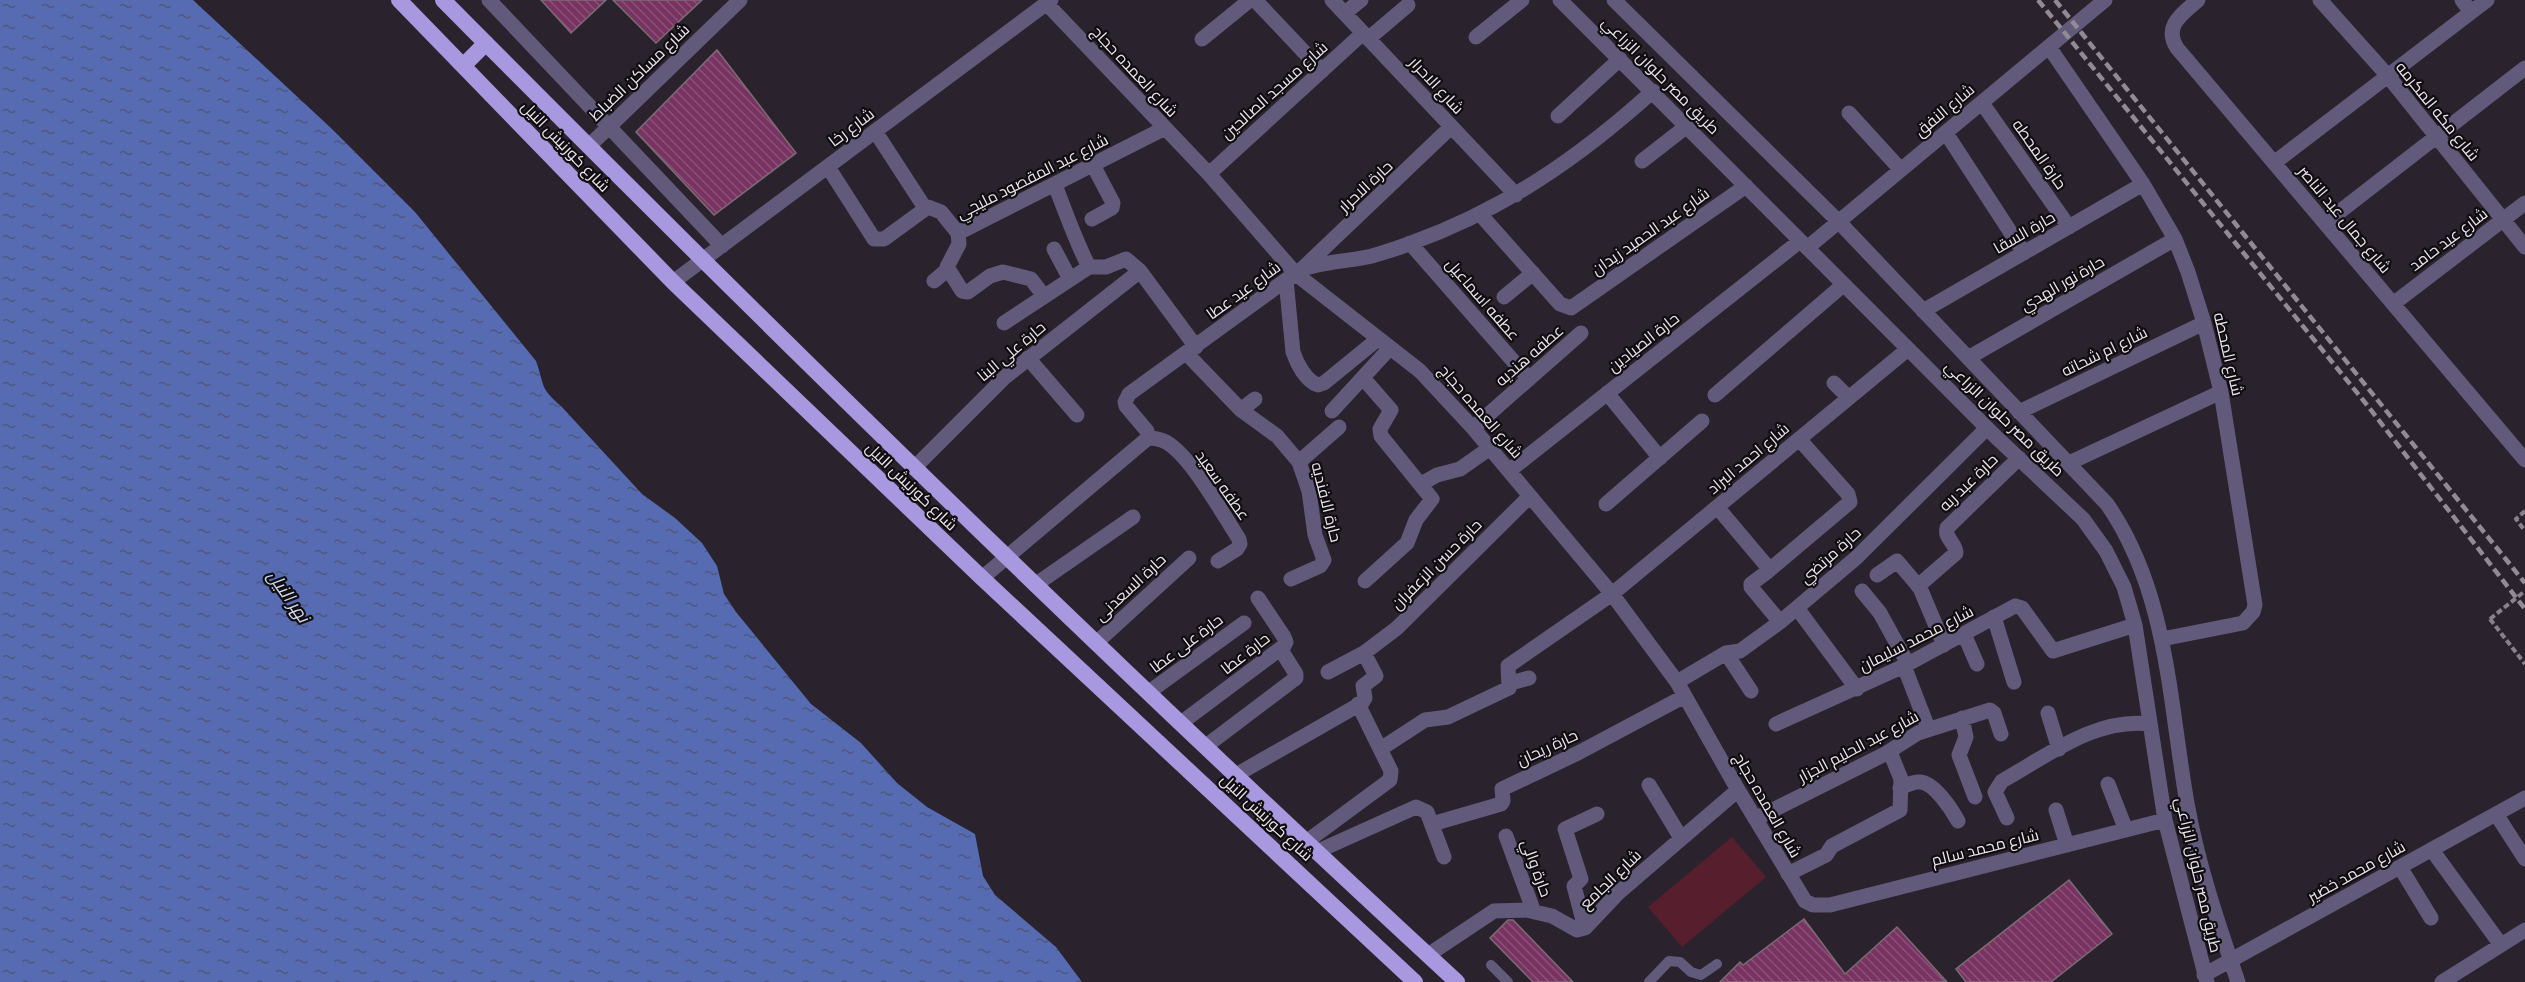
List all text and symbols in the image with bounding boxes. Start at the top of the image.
street label: طريق مصر حلوان الزراعي [1595,12,1724,141]
street label: شارع مساكن الضباط [585,19,695,126]
street label: شارع العمده حجاج [1086,21,1183,122]
street label: شارع مسجد الصالحين [1216,37,1333,145]
street label: شارع الاحرار [1403,51,1469,119]
street label: شارع مكه المكرمه [2390,57,2484,166]
street label: شارع النفق [1910,79,1979,142]
street label: شارع كورنيش النيل [516,96,615,197]
street label: شارع رخا [824,103,879,152]
street label: حارة المحطه [2009,115,2071,193]
street label: شارع عبد المقصود مليجي [953,129,1113,227]
street label: حارة الاحرار [1333,156,1396,217]
street label: شارع جمال عبد الناصر [2292,160,2396,278]
street label: شارع عبد الحميد زيدان [1587,183,1714,281]
street label: شارع عيد حامد [2405,203,2492,277]
street label: حارة السقا [1990,206,2058,258]
street label: حارة نور الهدي [2016,251,2110,319]
street label: عطفه اسماعيل [1441,254,1524,345]
street label: شارع عيد عطا [1202,256,1285,325]
street label: حارة الصيادين [1603,308,1683,377]
street label: شارع المحطه [2208,310,2248,398]
street label: حارة علي البنا [973,317,1052,388]
street label: عطفه هنديه [1491,320,1567,390]
street label: شارع ام شحاته [2058,322,2151,382]
street label: طريق مصر حلوان الزراعي [1938,356,2069,483]
street label: شارع العمده حجاج [1433,360,1527,463]
street label: شارع احمد البراد [1703,418,1794,500]
street label: شارع كورنيش النيل [861,437,962,536]
street label: عطفه سعيد [1192,446,1254,524]
street label: حارة عبد ربه [1934,449,2002,515]
street label: حارة الافنديه [1307,460,1347,544]
street label: حارة حسن الزعفران [1386,514,1486,614]
street label: حارة مرتضي [1795,522,1867,590]
street label: حارة السعدنى [1090,549,1170,626]
water label: نهر النيل [263,565,317,628]
street label: شارع محمد سليمان [1855,600,1978,677]
street label: حارة على عطا [1145,609,1227,678]
street label: حارة عطا [1216,628,1274,678]
street label: شارع عبد الحليم الجزار [1793,706,1923,789]
street label: حارة ريحان [1513,724,1581,771]
street label: شارع العمده حجاج [1728,749,1806,862]
street label: شارع كورنيش النيل [1215,769,1318,867]
street label: طريق مصر حلوان الزراعي [2168,796,2227,955]
street label: شارع محمد سالم [1929,824,2041,872]
street label: حارة والي [1514,836,1557,901]
street label: شارع محمد خضير [2303,836,2410,908]
street label: شارع الجامع [1575,845,1646,915]

